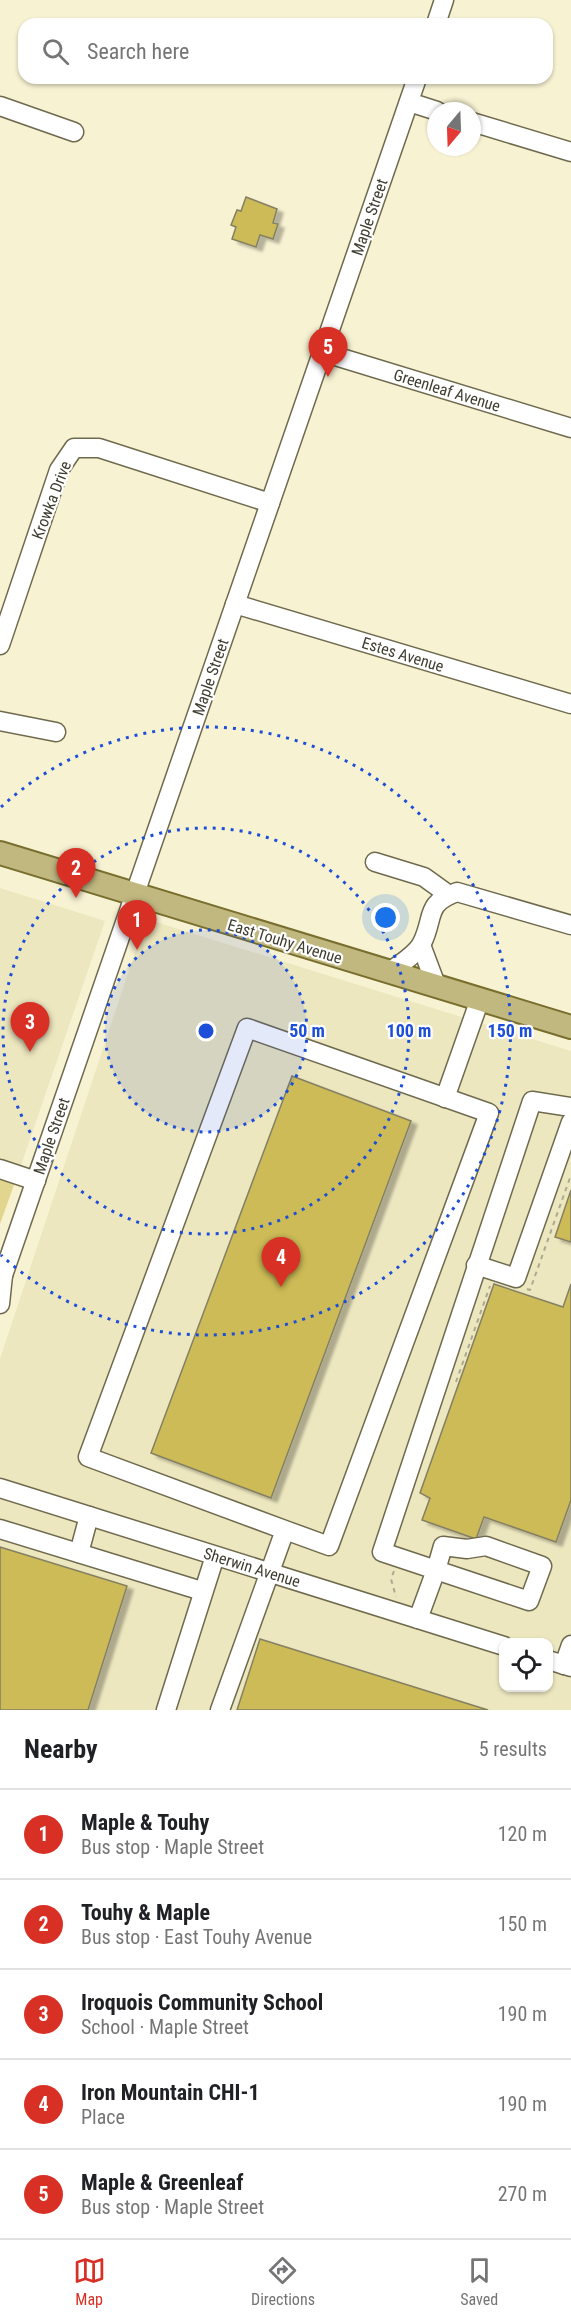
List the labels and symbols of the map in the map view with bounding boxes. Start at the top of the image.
north arrow [427,102,481,156]
street label: Maple Street [347,176,392,258]
pin: 5 [308,328,348,377]
street label: Greenleaf Avenue [391,365,502,416]
street label: Krowka Drive [28,458,75,542]
street label: Estes Avenue [360,633,446,676]
street label: Maple Street [188,636,233,718]
pin: 2 [56,848,96,898]
pin: 1 [118,900,156,950]
your location [371,903,400,932]
street label: East Touhy Avenue [225,915,344,968]
pin: 3 [10,1002,50,1052]
text: 50 m [289,1020,325,1041]
text: 100 m [387,1020,431,1041]
text: 150 m [488,1020,532,1041]
centre of rings [196,1021,216,1041]
street label: Maple Street [29,1095,74,1177]
pin: 4 [262,1238,300,1287]
street label: Sherwin Avenue [201,1544,302,1591]

